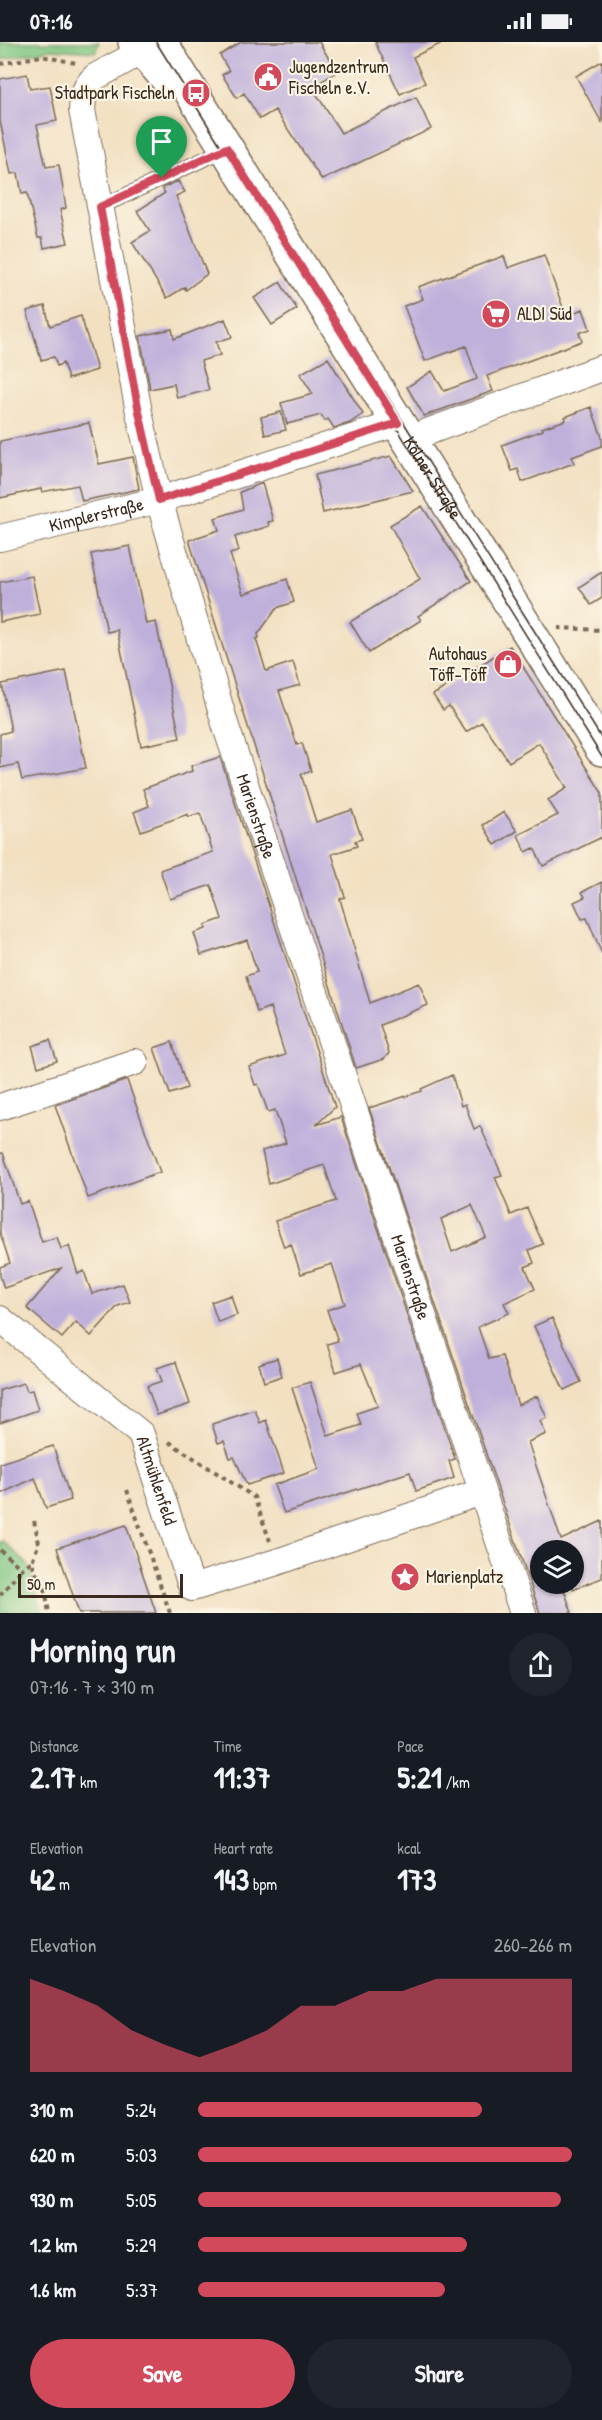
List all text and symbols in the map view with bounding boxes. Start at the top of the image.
text: 07:16 [30,6,73,36]
place label: Jugendzentrum Fischeln e.V. [288,54,389,100]
public building icon: Jugendzentrum Fischeln e.V. [252,61,284,93]
bus stop icon: Stadtpark Fischeln [180,77,212,109]
place label: Stadtpark Fischeln [55,80,175,105]
pin [136,116,187,178]
icon: arrive [145,125,178,158]
supermarket icon: ALDI Süd [480,298,512,330]
place label: ALDI Süd [517,301,572,326]
street label: Kölner Straße [398,431,468,524]
street label: Kimplerstraße [46,491,146,538]
place label: Autohaus Töff-Töff [429,641,488,687]
shop icon: Autohaus Töff-Töff [492,648,524,680]
street label: Marienstraße [231,771,282,862]
street label: Marienstraße [385,1231,437,1323]
street label: Altmühlenfeld [131,1433,183,1528]
map controls [530,1540,584,1594]
button: layers [530,1540,584,1594]
place icon: Marienplatz [389,1561,421,1593]
place label: Marienplatz [426,1564,504,1589]
scale bar [18,1571,183,1598]
text: 50 m [27,1573,56,1595]
text: Morning run [30,1628,176,1672]
button: share [509,1633,572,1696]
text: 07:16 · 7 × 310 m [30,1673,154,1700]
text: Distance [30,1735,79,1757]
text: Time [214,1735,242,1757]
text: Pace [397,1735,424,1757]
text: 2.17 [30,1757,76,1797]
text: 11:37 [214,1757,271,1797]
text: 5:21 [397,1757,442,1797]
text: km [76,1771,97,1793]
text: /km [442,1771,470,1793]
text: Elevation [30,1837,83,1859]
text: Heart rate [214,1837,273,1859]
text: kcal [397,1837,421,1859]
text: 42 [30,1859,55,1899]
text: 143 [214,1859,249,1899]
text: 173 [397,1859,437,1899]
text: m [55,1873,70,1895]
text: bpm [249,1873,277,1895]
text: Elevation [30,1931,96,1958]
text: 260–266 m [494,1931,572,1958]
text: 310 m [30,2096,73,2123]
text: 5:24 [126,2096,156,2123]
text: 620 m [30,2141,75,2168]
text: 5:03 [126,2141,157,2168]
text: 930 m [30,2186,73,2213]
text: 5:05 [126,2186,157,2213]
text: 1.2 km [30,2231,77,2258]
text: 5:29 [126,2231,156,2258]
text: 1.6 km [30,2276,76,2303]
text: 5:37 [126,2276,158,2303]
button: Save [30,2339,295,2408]
button: Share [307,2339,572,2408]

